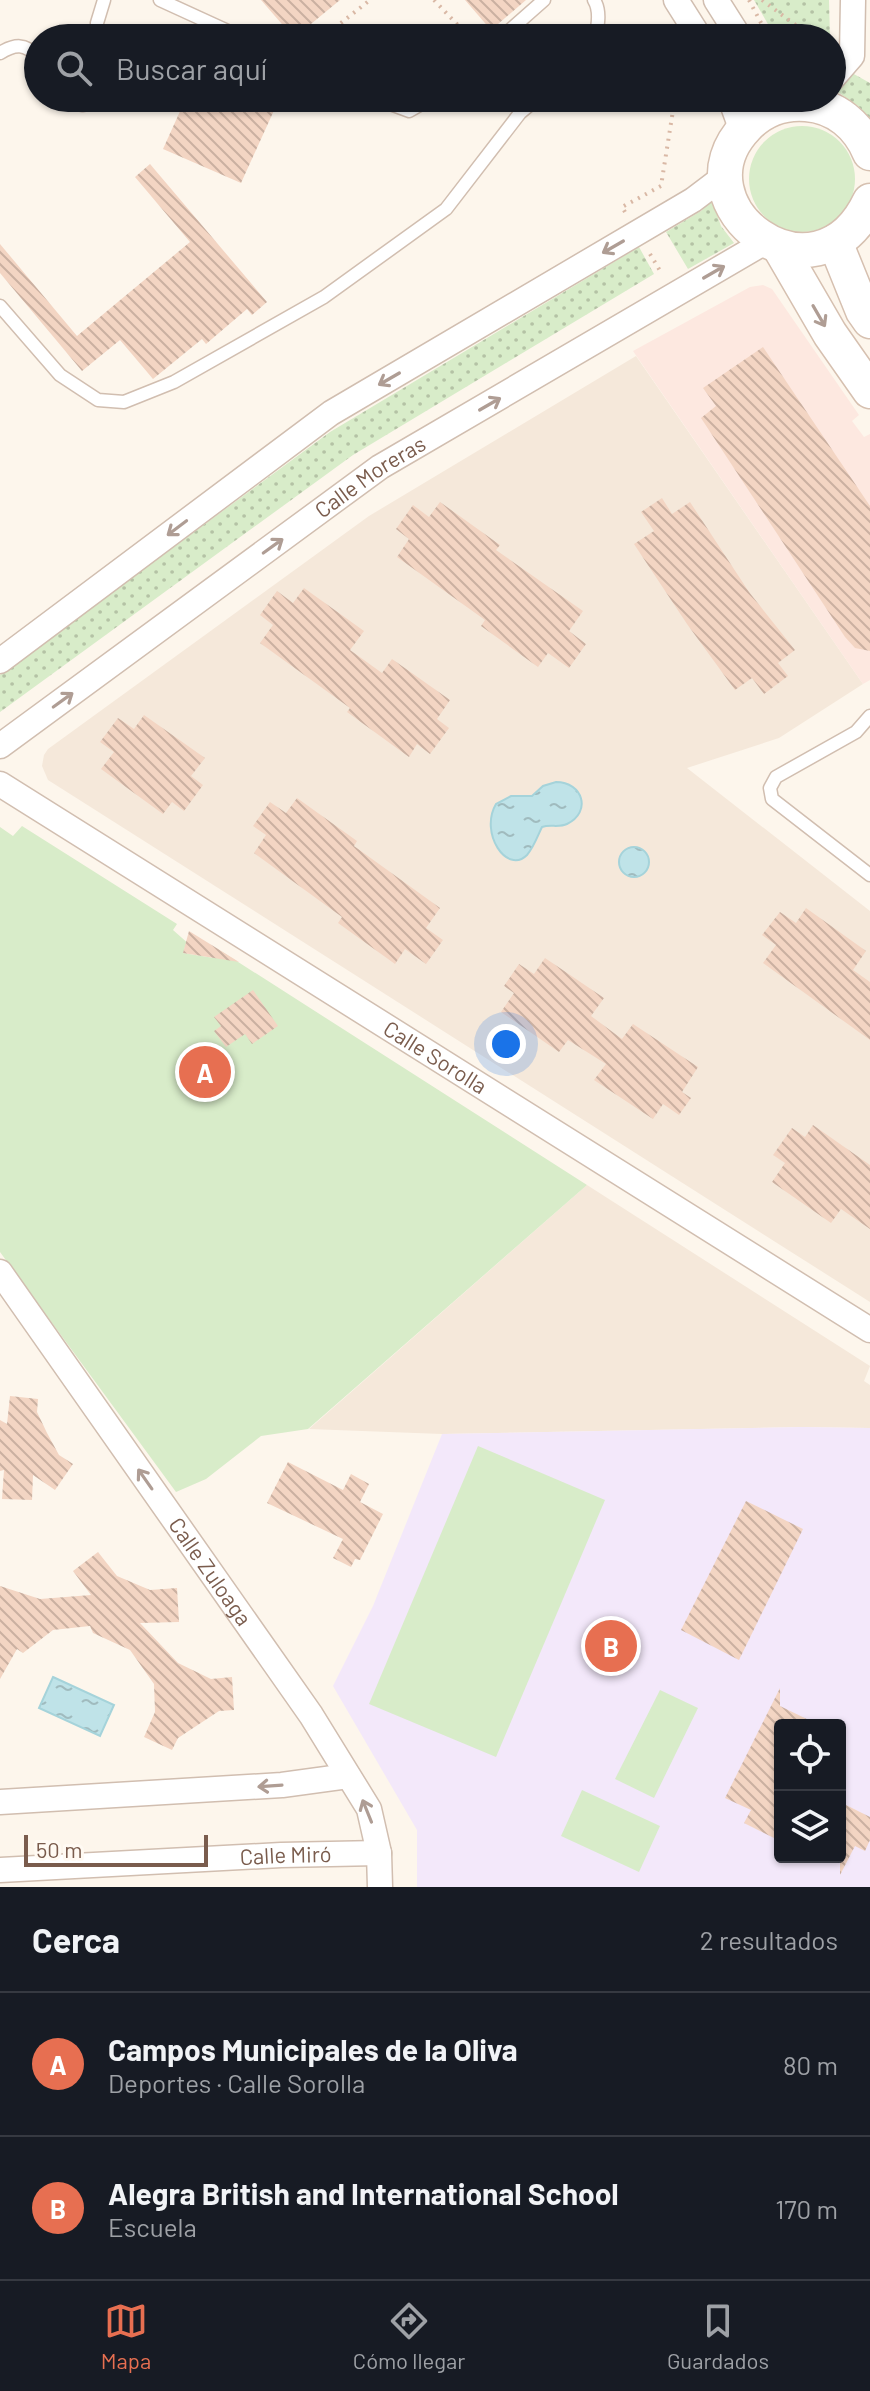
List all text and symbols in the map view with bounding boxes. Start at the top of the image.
search box [24,24,846,112]
icon: search [52,46,96,90]
text: Buscar aquí [116,50,267,86]
one-way arrow [602,239,625,255]
one-way arrow [702,264,725,280]
one-way arrow [812,303,827,327]
one-way arrow [378,371,401,387]
one-way arrow [477,396,501,411]
street label: Calle Moreras [309,429,430,522]
one-way arrow [167,520,188,537]
one-way arrow [261,538,283,555]
one-way arrow [52,692,73,709]
street label: Calle Sorolla [379,1014,492,1098]
your location [486,1024,526,1064]
pin: A [179,1042,231,1102]
one-way arrow [137,1468,153,1490]
street label: Calle Zuloaga [164,1512,258,1630]
pin: B [585,1616,637,1676]
map controls [774,1719,846,1863]
button: locate [774,1719,846,1791]
one-way arrow [257,1779,284,1794]
button: layers [774,1791,846,1863]
one-way arrow [359,1799,373,1824]
scale bar [24,1831,208,1867]
text: 50 m [36,1836,82,1862]
street label: Calle Miró [239,1840,332,1869]
text: Cerca [32,1919,120,1960]
text: 2 resultados [700,1924,838,1955]
text: Campos Municipales de la Oliva [108,2031,518,2067]
text: A [49,2049,67,2080]
text: 80 m [783,2049,838,2080]
text: Deportes · Calle Sorolla [108,2067,365,2098]
text: Alegra British and International School [108,2175,619,2211]
text: B [50,2193,66,2224]
text: 170 m [775,2193,838,2224]
text: Escuela [108,2211,197,2242]
tab: Mapa [101,2299,151,2373]
tab: Cómo llegar [353,2299,465,2373]
tab: Guardados [667,2299,769,2373]

